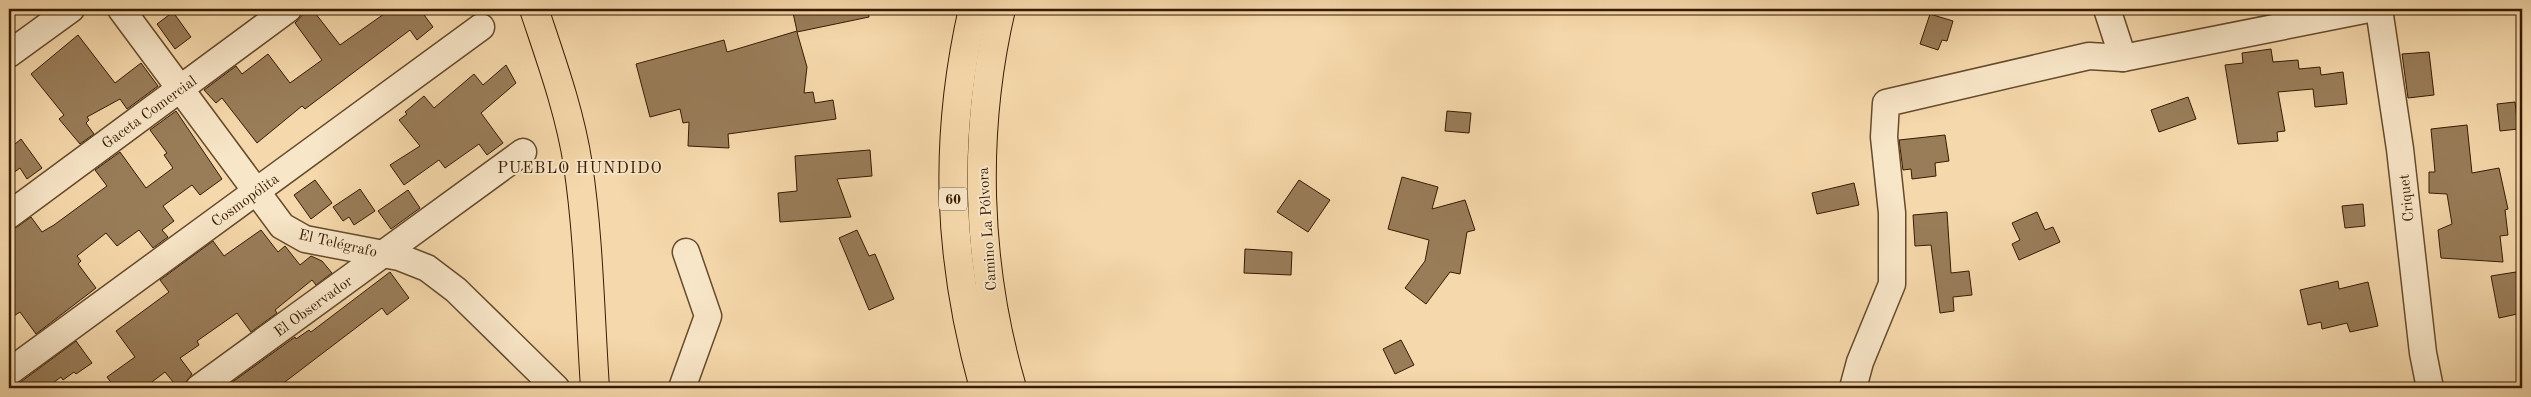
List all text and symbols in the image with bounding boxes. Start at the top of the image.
street label: Gaceta Comercial [100,74,200,152]
district label: PUEBLO HUNDIDO [497,161,663,177]
street label: Camino La Pólvora [977,166,1000,291]
street label: Cosmopólita [209,171,283,231]
street label: Criquet [2398,173,2417,222]
road number: 60 [939,188,967,210]
street label: El Telégrafo [297,228,378,261]
street label: El Observador [272,274,356,341]

